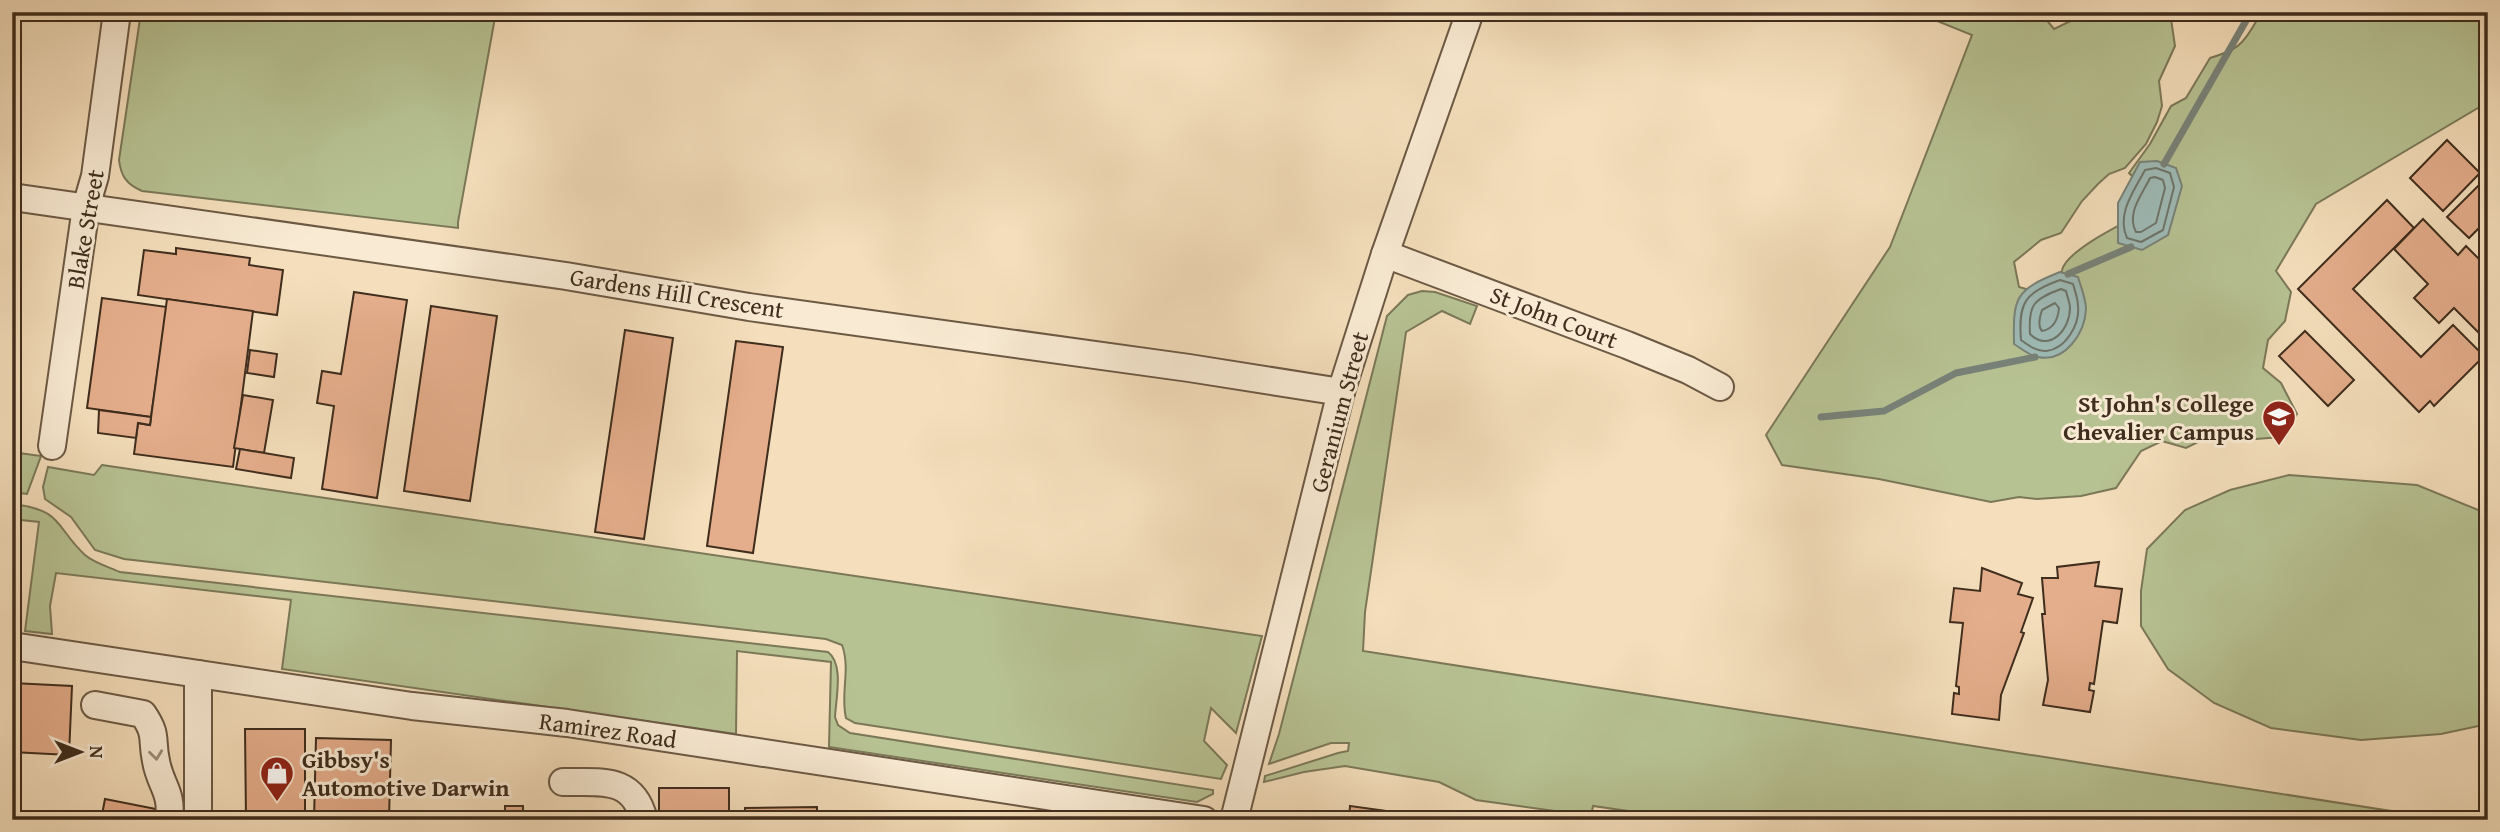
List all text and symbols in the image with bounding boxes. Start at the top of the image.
street label: Blake Street [57,166,113,291]
street label: Gardens Hill Crescent [568,259,787,327]
street label: St John Court [1485,277,1623,358]
street label: Geranium Street [1301,327,1377,496]
place label: St John's College Chevalier Campus [2063,386,2254,449]
school or university icon: St John's College Chevalier Campus [2260,398,2298,447]
street label: Ramirez Road [537,703,679,757]
north arrow [46,716,116,786]
place label: Gibbsy's Automotive Darwin [302,742,510,805]
text: N [83,746,111,759]
one-way arrow [149,749,164,761]
shop icon: Gibbsy's Automotive Darwin [258,754,296,803]

